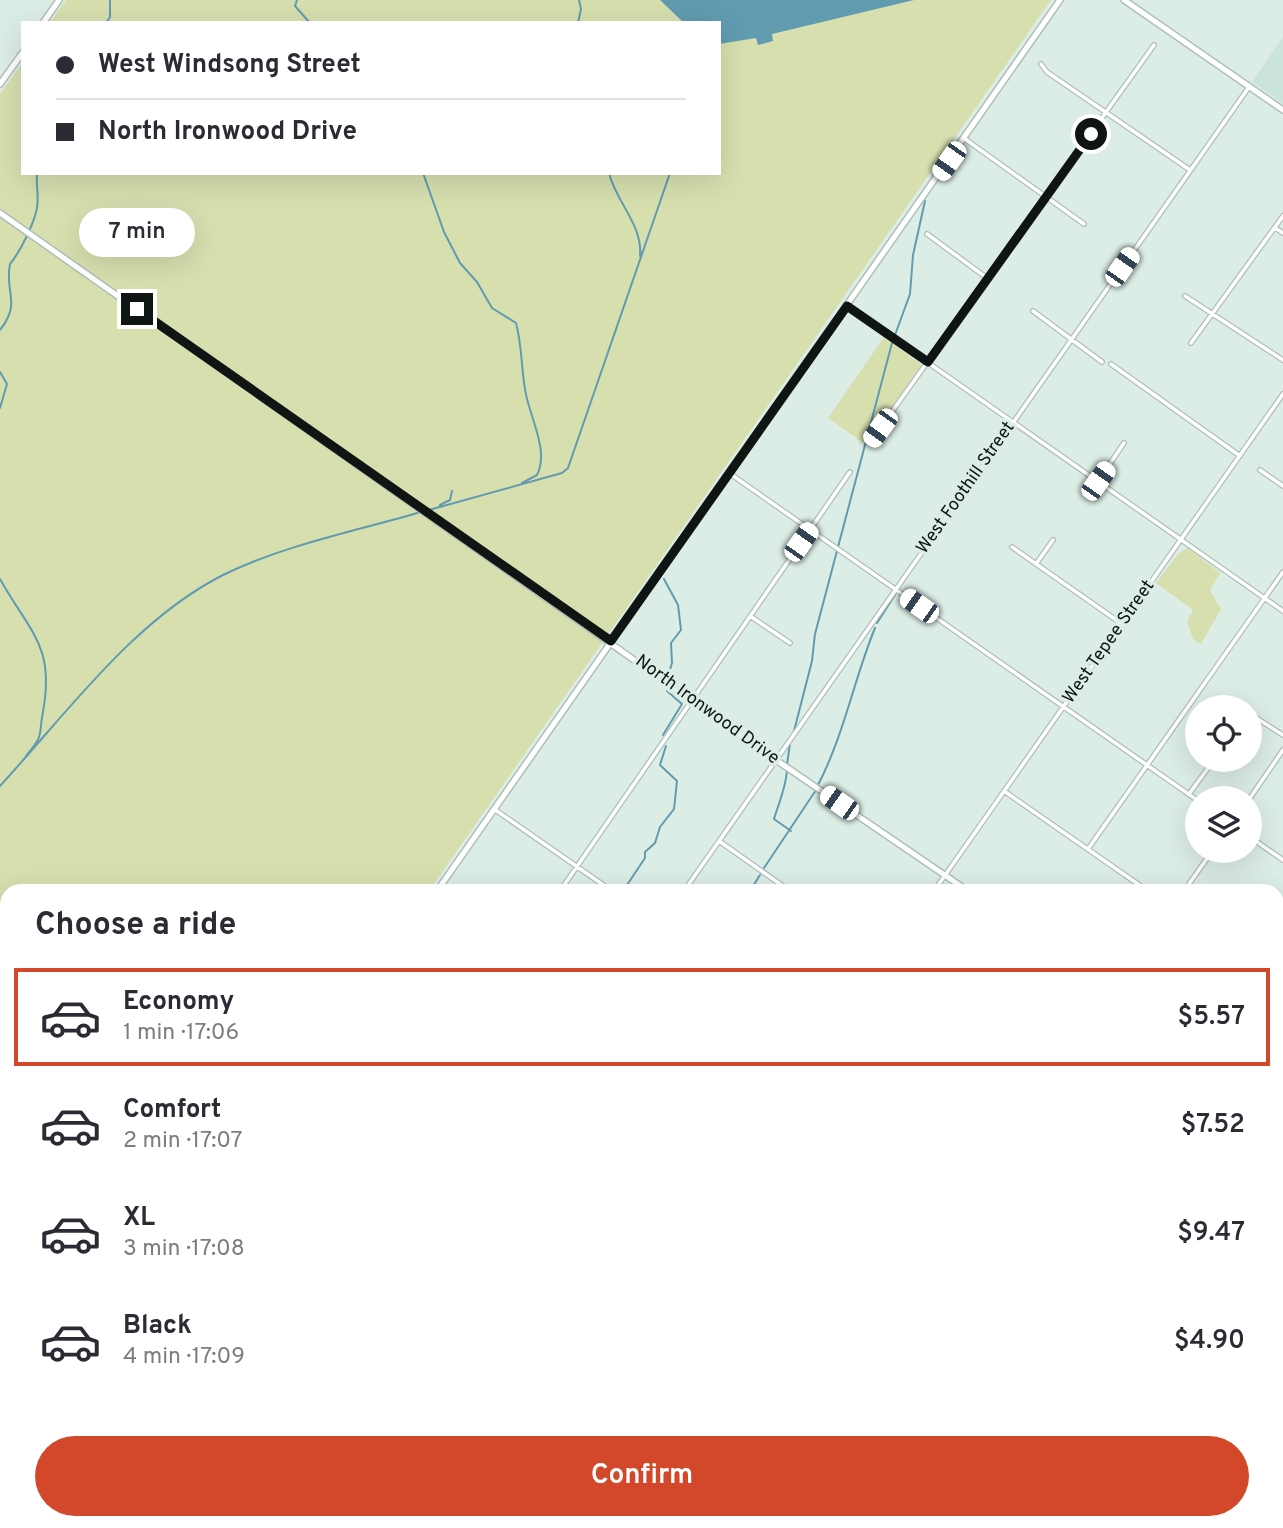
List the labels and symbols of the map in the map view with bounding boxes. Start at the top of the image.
route start [1075,118,1107,150]
car [929,138,970,184]
callout: 7 min [79,208,195,256]
car [1102,244,1143,290]
route end [121,293,153,325]
car [860,405,901,451]
street label: West Foothill Street [912,417,1020,559]
car [1078,458,1119,504]
car [781,519,822,565]
street label: West Tepee Street [1058,576,1160,708]
car [896,585,943,627]
street label: North Ironwood Drive [630,650,784,770]
car [816,782,863,824]

